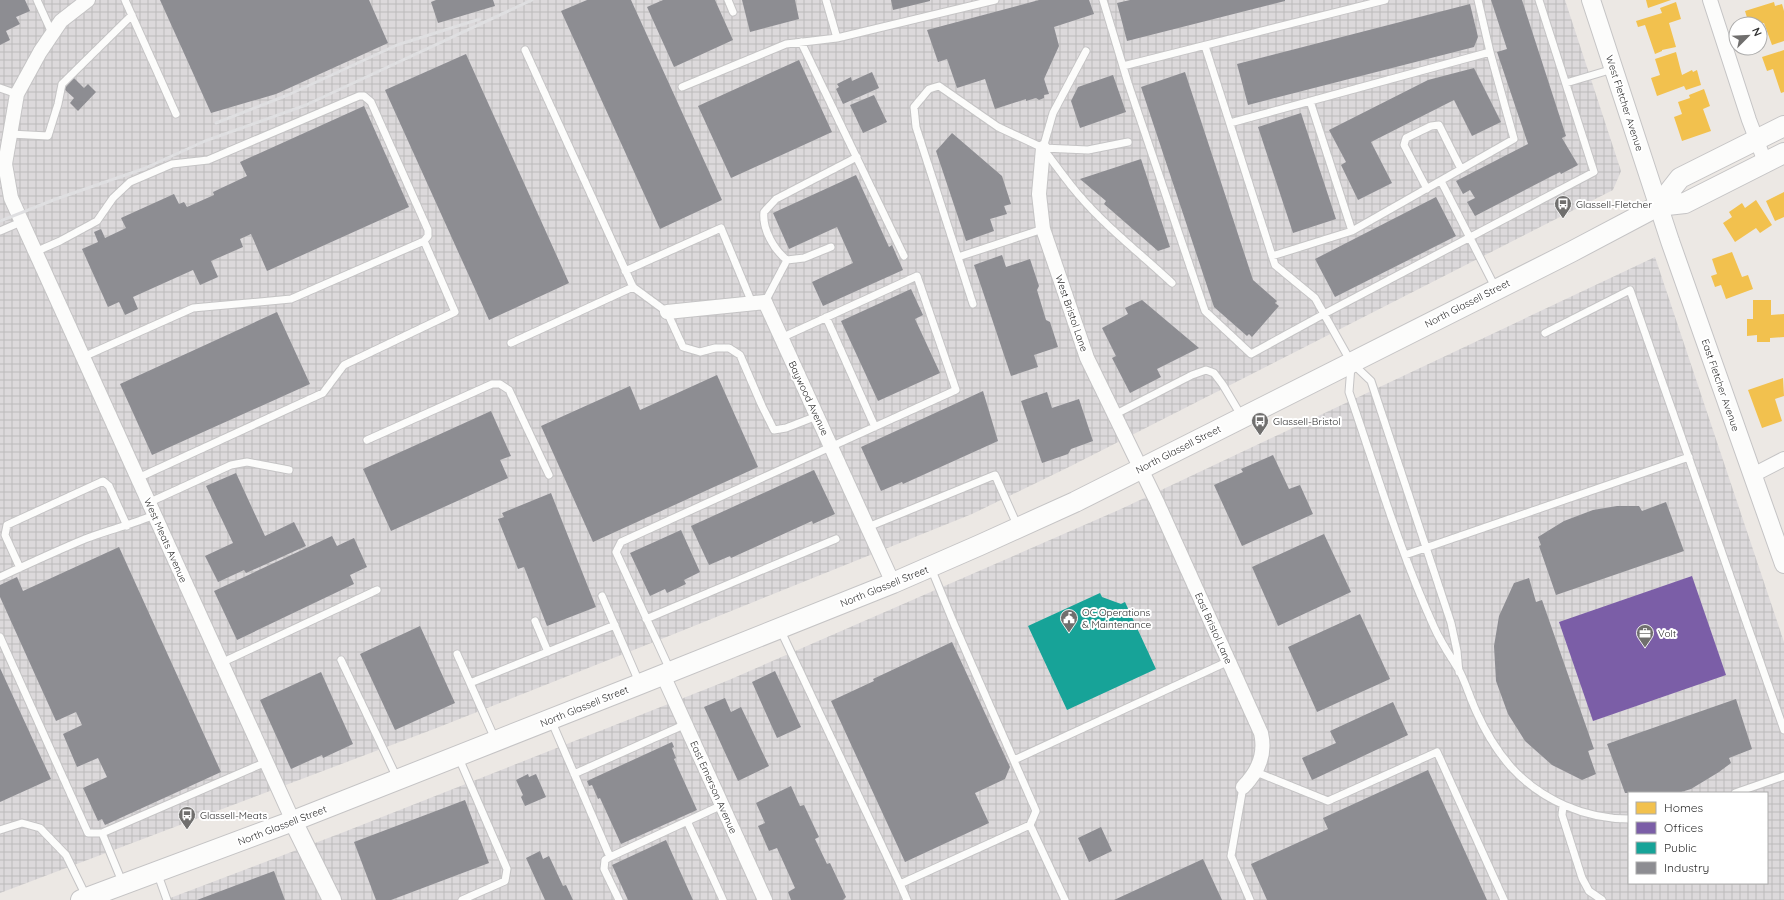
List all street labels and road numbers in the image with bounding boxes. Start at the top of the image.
street label: West Fletcher Avenue [1603,54,1646,153]
street label: West Bristol Lane [1052,273,1091,354]
street label: North Glassell Street [1422,276,1513,331]
street label: East Fletcher Avenue [1699,337,1743,433]
street label: Baywood Avenue [786,359,832,438]
street label: North Glassell Street [1133,422,1224,477]
street label: West Meats Avenue [141,496,190,585]
street label: North Glassell Street [838,563,931,610]
street label: East Bristol Lane [1192,590,1235,666]
street label: North Glassell Street [538,683,631,730]
street label: East Emerson Avenue [687,739,740,836]
street label: North Glassell Street [236,802,329,848]

